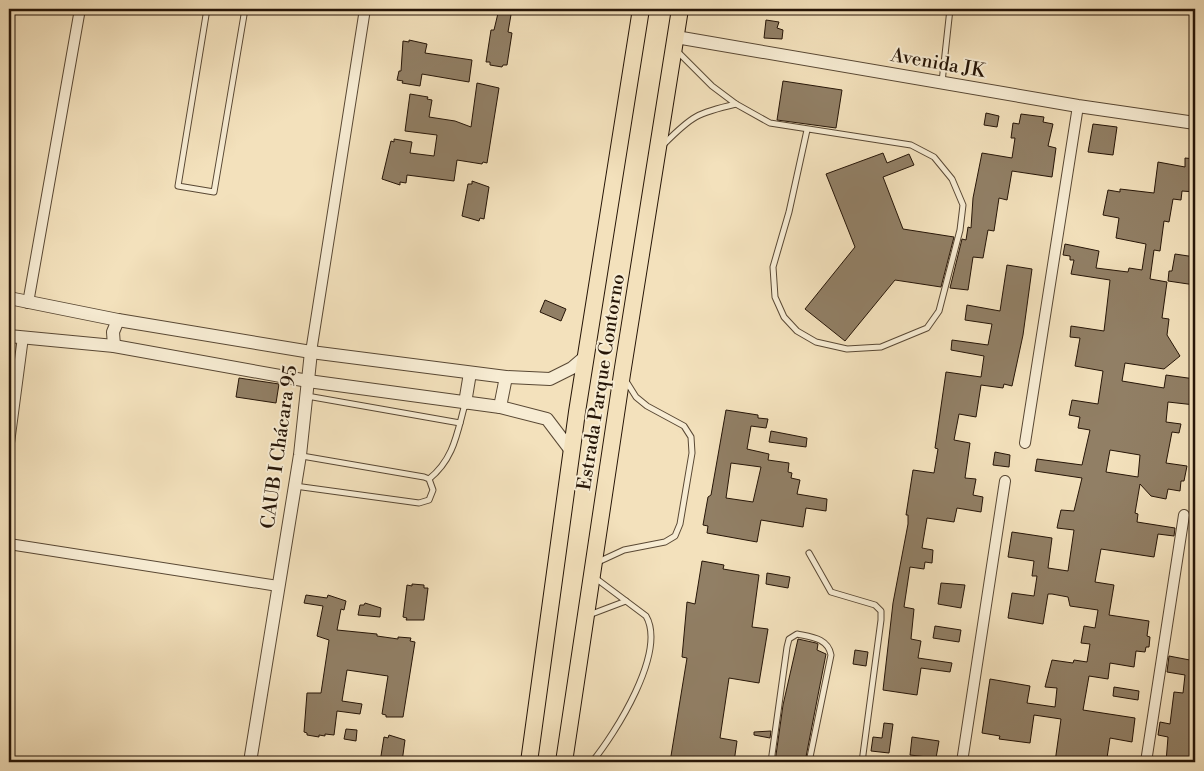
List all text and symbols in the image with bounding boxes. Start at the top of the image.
street label: Avenida JK [888,43,988,83]
street label: Estrada Parque Contorno [572,272,630,492]
street label: CAUB I Chácara 95 [256,364,302,530]

